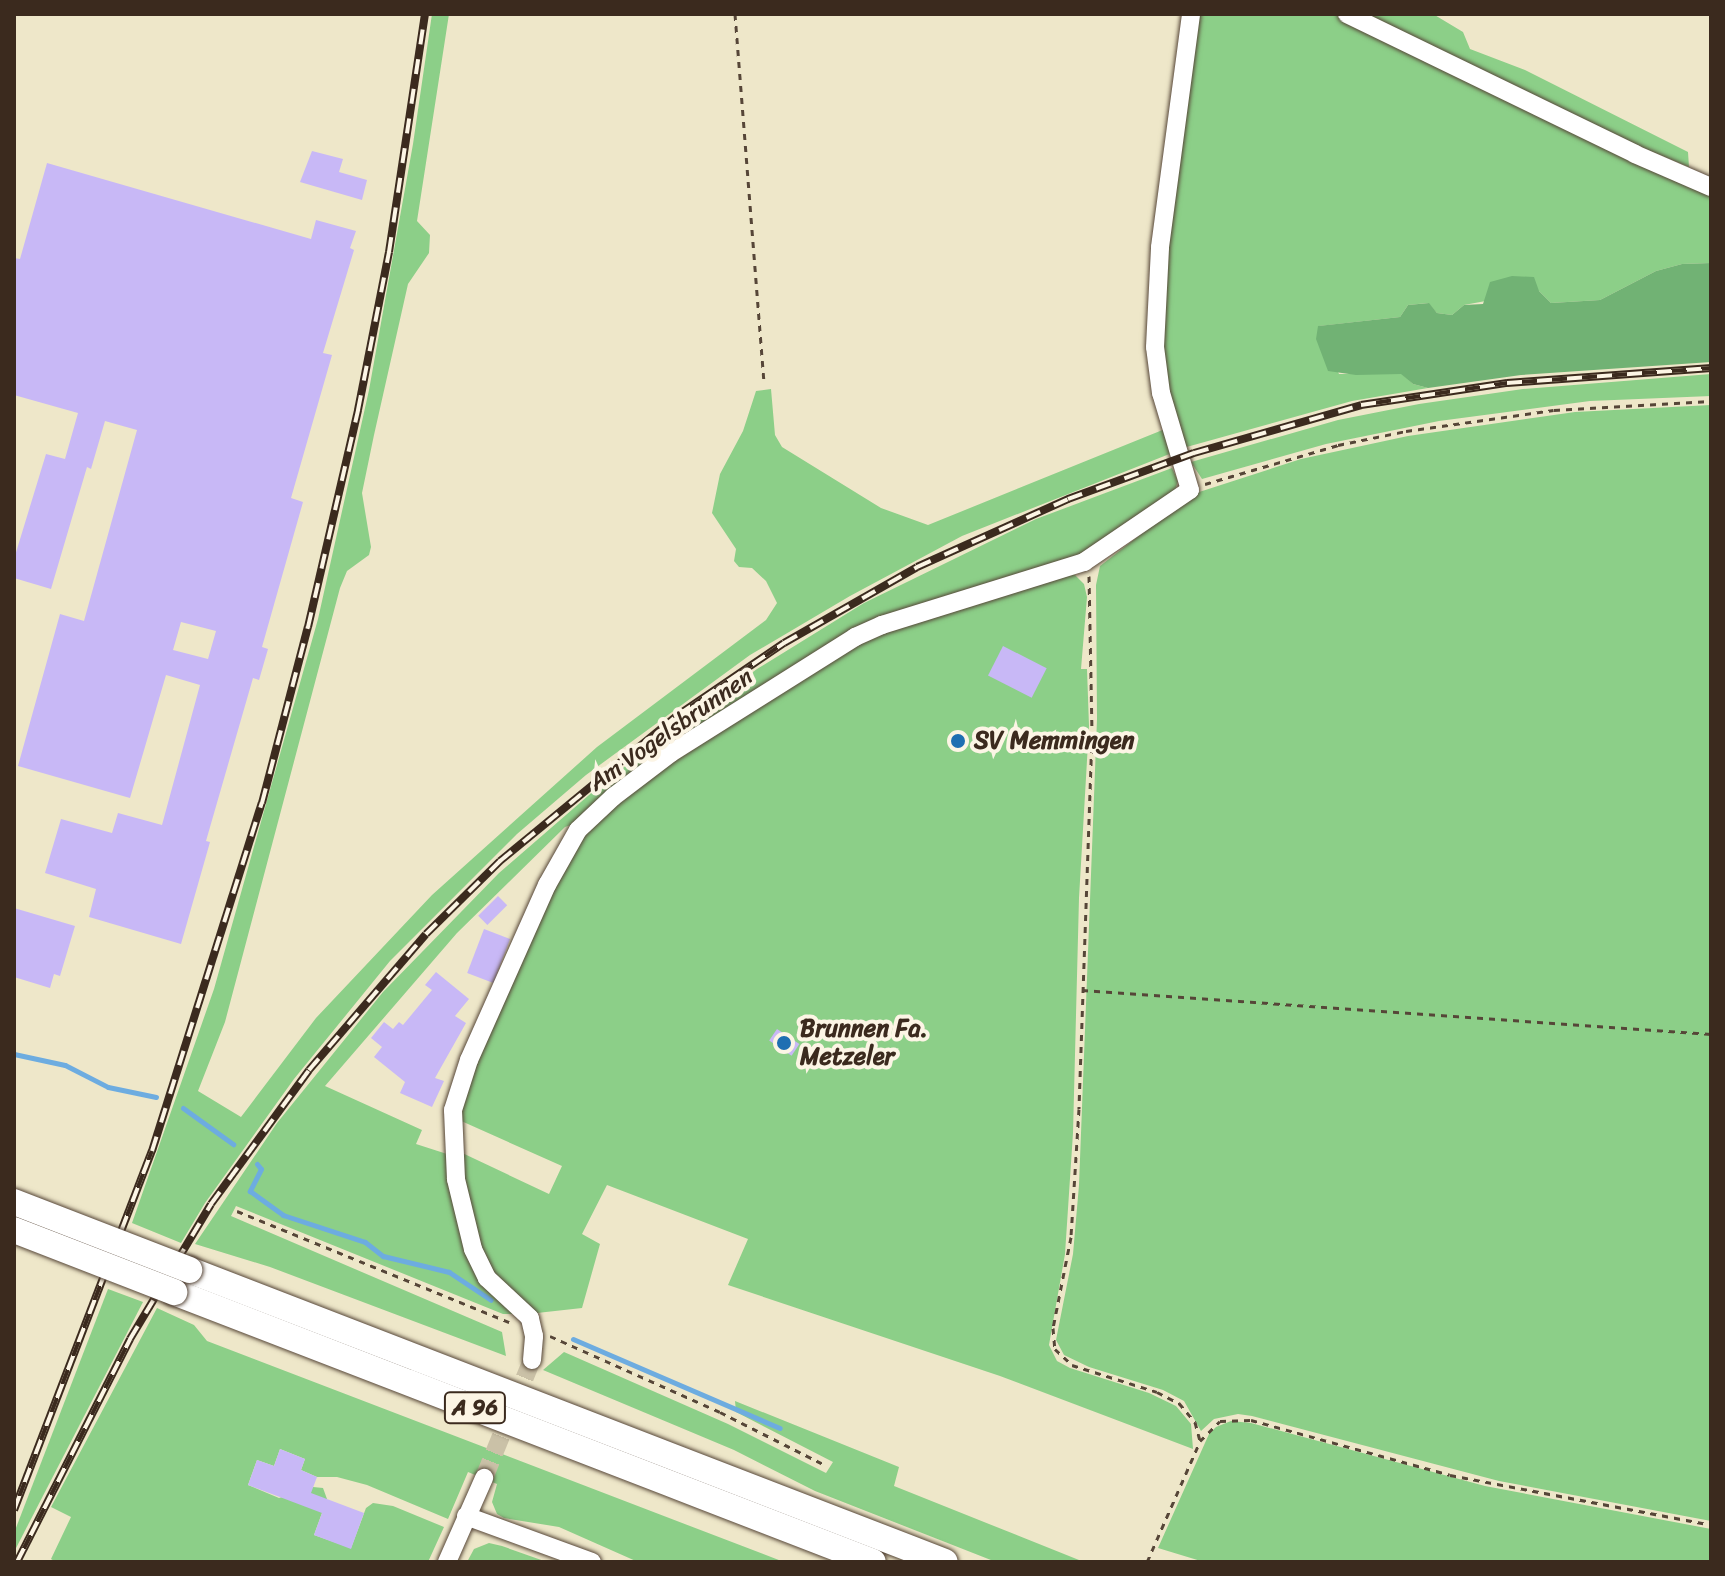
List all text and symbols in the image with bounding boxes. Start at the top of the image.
street label: Am Vogelsbrunnen [584,663,758,797]
place label: SV Memmingen [974,727,1135,755]
marker: SV Memmingen [949,732,967,750]
place label: Brunnen Fa. Metzeler [800,1015,928,1071]
marker: Brunnen Fa. Metzeler [775,1034,793,1052]
road number: A 96 [443,1390,507,1426]

